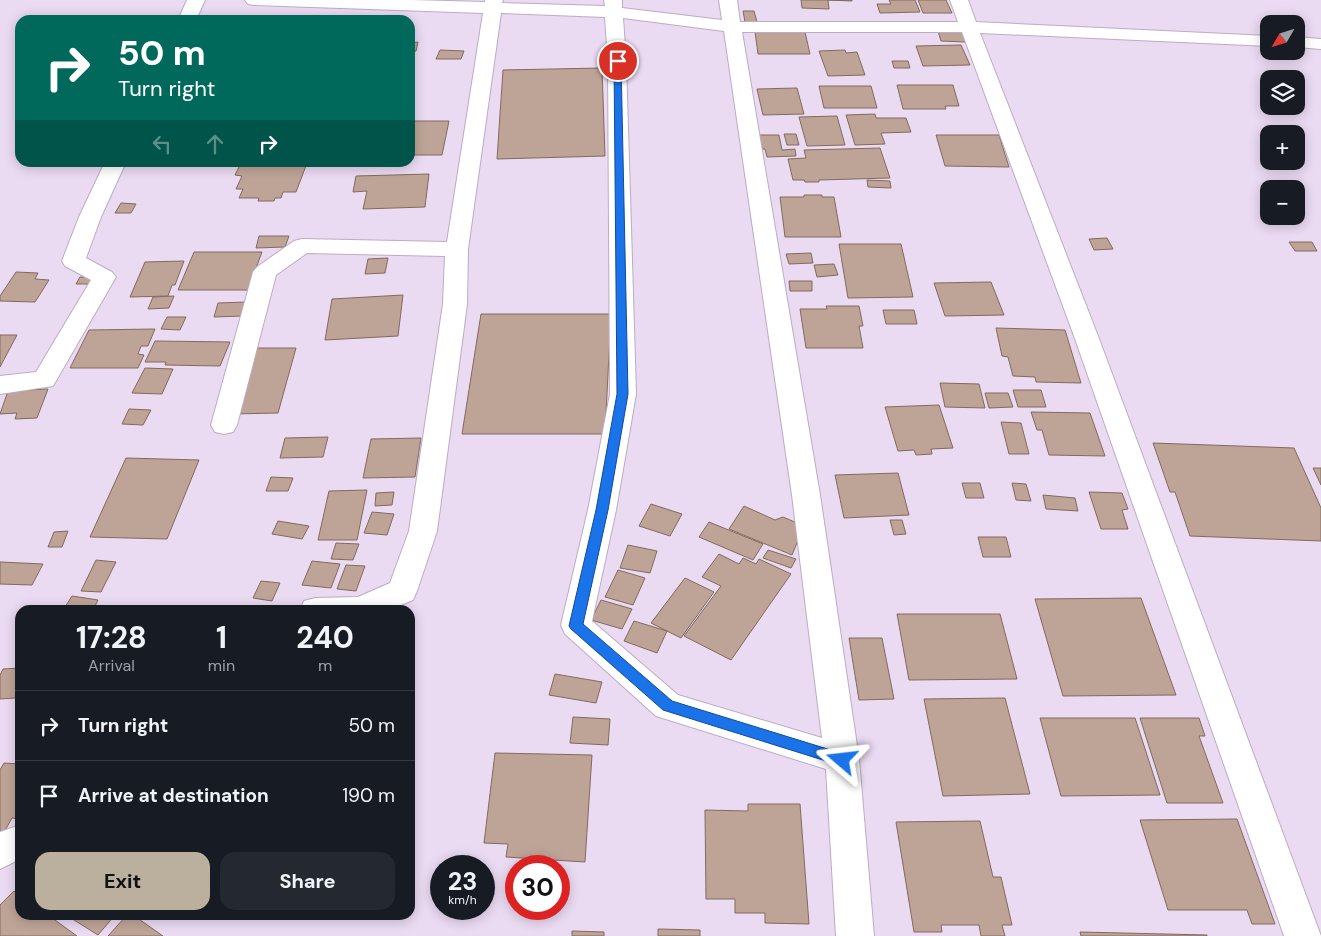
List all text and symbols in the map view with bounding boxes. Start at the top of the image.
north arrow [1260,15,1305,60]
map controls [1260,15,1305,225]
text: 50 m [118,30,206,76]
icon: right [35,35,100,100]
pin [597,40,639,82]
icon: arrive [604,47,632,75]
button: layers [1260,70,1305,115]
text: Turn right [118,74,215,103]
button: + [1260,125,1305,170]
icon: left [148,130,176,158]
icon: ahead [201,130,229,158]
icon: right [254,130,282,158]
button: − [1260,180,1305,225]
text: 17:28 [76,618,147,657]
text: 1 [216,618,227,657]
text: 240 [296,618,354,657]
text: Arrival [88,655,135,676]
text: min [208,655,235,676]
text: m [318,655,332,676]
icon: right [35,712,63,740]
text: Turn right [78,713,168,738]
text: 50 m [348,713,395,738]
position arrow [815,733,867,785]
icon: arrive [35,782,63,810]
text: Arrive at destination [78,783,269,808]
text: 190 m [342,783,395,808]
button: Exit [35,852,210,910]
button: Share [220,852,395,910]
speed limit sign: 30 [505,855,570,920]
text: 23 [448,865,477,898]
text: km/h [448,892,477,908]

